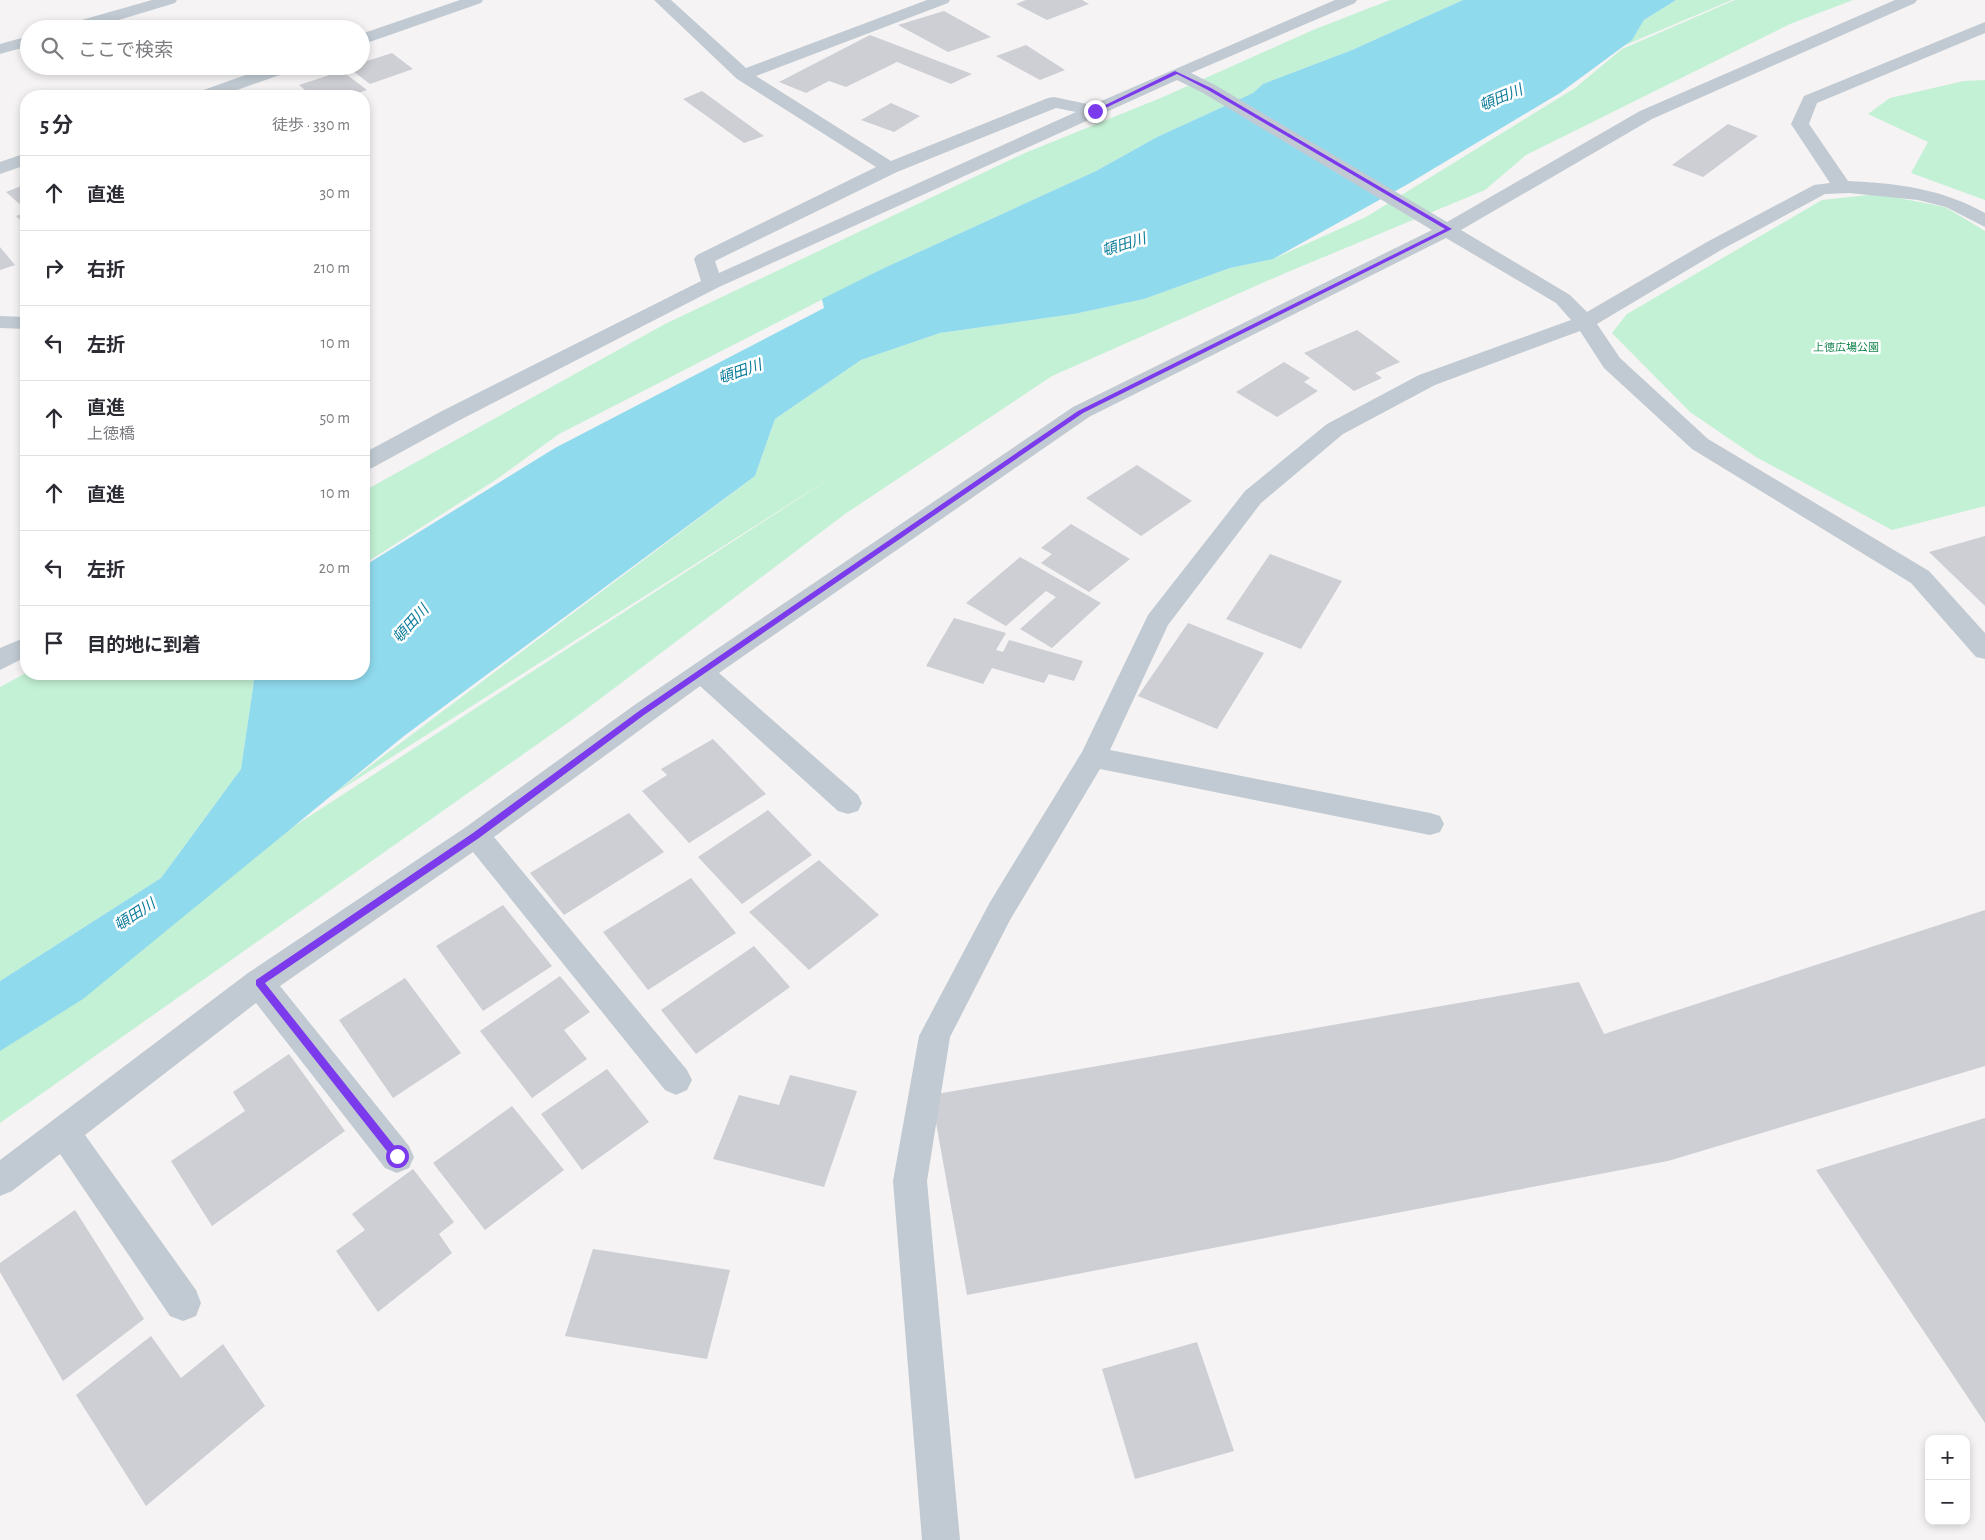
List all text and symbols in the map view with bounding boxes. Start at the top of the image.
search box [20,20,370,75]
icon: search [38,34,66,62]
text: ここで検索 [78,41,173,60]
water label: 頓田川 [1477,81,1526,114]
route end [1084,100,1107,123]
text: 5 分 [40,115,73,136]
text: 徒歩 · 330 m [272,117,350,133]
icon: ahead [40,179,68,207]
text: 30 m [320,185,350,201]
text: 直進 [87,186,125,205]
water label: 頓田川 [1100,230,1150,259]
icon: right [40,254,68,282]
text: 210 m [313,260,350,276]
text: 右折 [87,261,125,280]
icon: left [40,329,68,357]
text: 10 m [321,335,350,351]
text: 左折 [87,336,125,355]
park label: 上徳広場公園 [1813,341,1879,353]
water label: 頓田川 [716,356,766,386]
text: 直進 [87,399,125,418]
icon: ahead [40,404,68,432]
text: 50 m [319,410,350,426]
text: 上徳橋 [87,426,135,442]
icon: ahead [40,479,68,507]
text: 10 m [321,485,350,501]
text: 直進 [87,486,125,505]
icon: left [40,554,68,582]
text: 20 m [319,560,350,576]
text: 左折 [87,561,125,580]
water label: 頓田川 [390,600,433,646]
icon: arrive [40,629,68,657]
text: 目的地に到着 [87,636,201,655]
water label: 頓田川 [111,895,160,934]
route start [386,1145,409,1168]
map controls [1925,1435,1970,1525]
button: + [1925,1435,1970,1480]
button: − [1925,1480,1970,1525]

